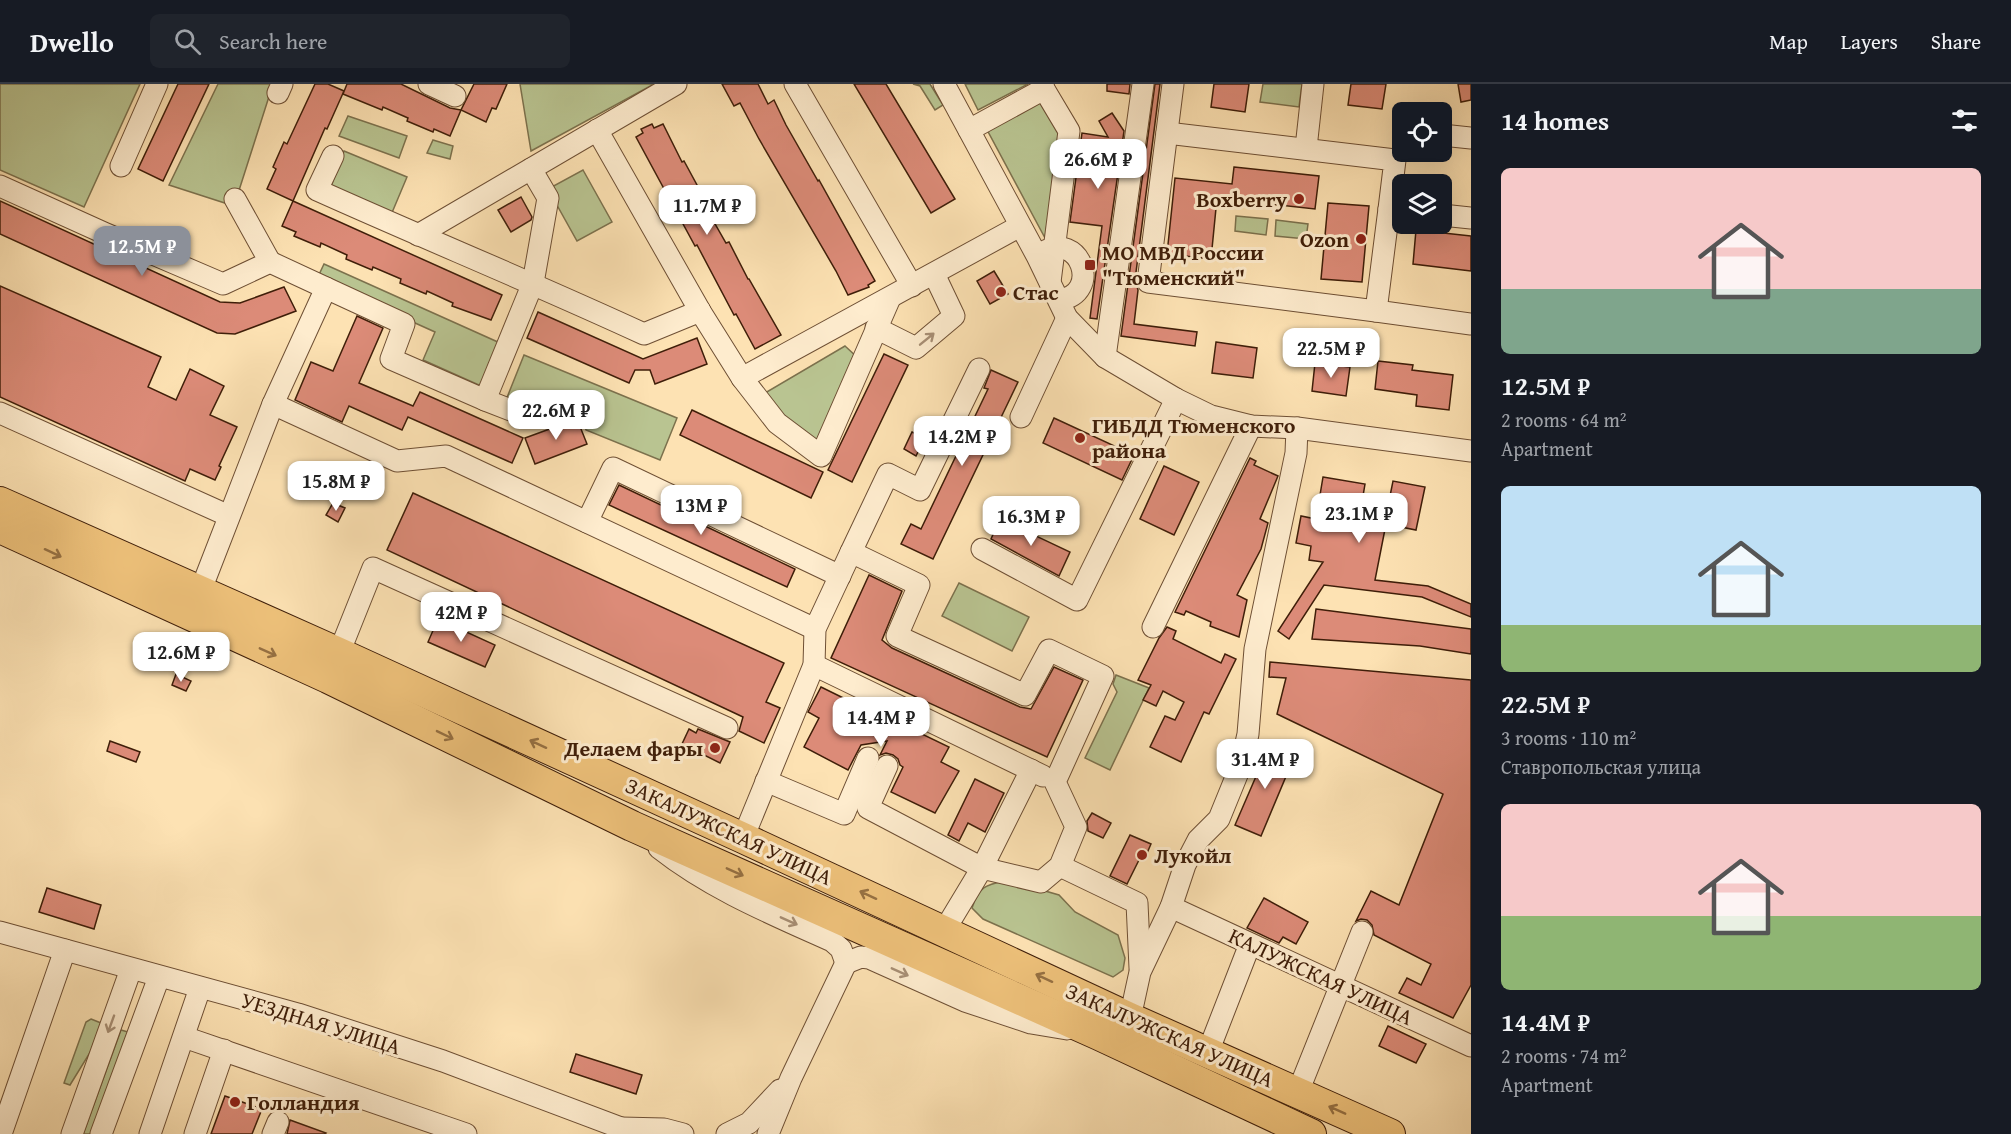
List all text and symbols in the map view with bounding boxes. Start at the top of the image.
search box [150,14,570,68]
text: Dwello [30,21,114,62]
icon: search [171,25,204,58]
text: Search here [219,25,327,57]
text: Map [1769,26,1808,57]
text: Layers [1841,26,1898,57]
text: Share [1931,26,1981,57]
text: 14 homes [1501,101,1609,140]
map controls [1392,102,1452,234]
button: locate [1392,102,1452,162]
icon: filters [1948,104,1981,137]
pin: 26.6M ₽ [1043,139,1153,190]
text: 26.6M ₽ [1064,144,1132,173]
button: layers [1392,174,1452,234]
place label: Boxberry [1196,183,1288,215]
pin: 11.7M ₽ [652,185,762,236]
text: 11.7M ₽ [673,190,741,219]
marker: Boxberry [1292,192,1306,206]
icon: home [1687,207,1795,315]
place label: Ozon [1300,223,1349,255]
pin: 12.5M ₽ [87,226,197,277]
text: 12.5M ₽ [108,231,176,260]
marker: Ozon [1354,232,1368,246]
place label: МО МВД России "Тюменский" [1102,236,1264,293]
marker: МО МВД России "Тюменский" [1083,258,1097,272]
place label: Стас [1013,276,1059,308]
marker: Стас [994,285,1008,299]
pin: 22.5M ₽ [1276,328,1386,379]
one-way arrow [919,332,934,346]
text: 22.5M ₽ [1297,333,1365,362]
text: 12.5M ₽ [1501,366,1590,405]
pin: 22.6M ₽ [501,390,611,441]
text: 22.6M ₽ [522,395,590,424]
text: 2 rooms · 64 m² [1501,405,1627,434]
place label: ГИБДД Тюменского района [1092,409,1296,466]
pin: 14.2M ₽ [907,416,1017,467]
text: 14.2M ₽ [928,421,996,450]
marker: ГИБДД Тюменского района [1073,431,1087,445]
text: Apartment [1501,434,1593,463]
pin: 15.8M ₽ [281,461,391,512]
text: 15.8M ₽ [302,466,370,495]
pin: 13M ₽ [659,485,743,536]
text: 13M ₽ [675,490,727,519]
pin: 23.1M ₽ [1304,493,1414,544]
pin: 16.3M ₽ [976,496,1086,547]
text: 23.1M ₽ [1325,498,1393,527]
text: 16.3M ₽ [997,501,1065,530]
icon: home [1687,525,1795,633]
one-way arrow [44,547,62,559]
pin: 42M ₽ [419,592,503,643]
text: 42M ₽ [435,597,487,626]
pin: 12.6M ₽ [126,632,236,683]
text: 12.6M ₽ [147,637,215,666]
one-way arrow [259,646,277,658]
text: 22.5M ₽ [1501,684,1590,723]
pin: 14.4M ₽ [826,697,936,748]
text: 14.4M ₽ [847,702,915,731]
text: 3 rooms · 110 m² [1501,723,1636,752]
one-way arrow [435,730,453,741]
place label: Делаем фары [563,732,703,764]
one-way arrow [529,738,547,749]
pin: 31.4M ₽ [1210,739,1320,790]
marker: Делаем фары [708,741,722,755]
text: 31.4M ₽ [1231,744,1299,773]
text: Ставропольская улица [1501,752,1701,781]
street label: ЗАКАЛУЖСКАЯ УЛИЦА [620,769,838,893]
place label: Лукойл [1154,839,1231,871]
icon: home [1687,843,1795,951]
marker: Лукойл [1135,848,1149,862]
one-way arrow [725,867,743,878]
one-way arrow [859,889,877,901]
one-way arrow [780,916,798,928]
street label: КАЛУЖСКАЯ УЛИЦА [1224,919,1419,1033]
one-way arrow [890,967,908,978]
one-way arrow [1036,971,1054,983]
street label: ЗАКАЛУЖСКАЯ УЛИЦА [1061,975,1280,1096]
street label: УЕЗДНАЯ УЛИЦА [237,984,405,1063]
text: 14.4M ₽ [1501,1002,1590,1041]
one-way arrow [105,1014,116,1033]
text: 2 rooms · 74 m² [1501,1041,1627,1070]
text: Apartment [1501,1070,1593,1099]
place label: Голландия [247,1086,360,1118]
marker: Голландия [228,1095,242,1109]
one-way arrow [1328,1103,1346,1114]

